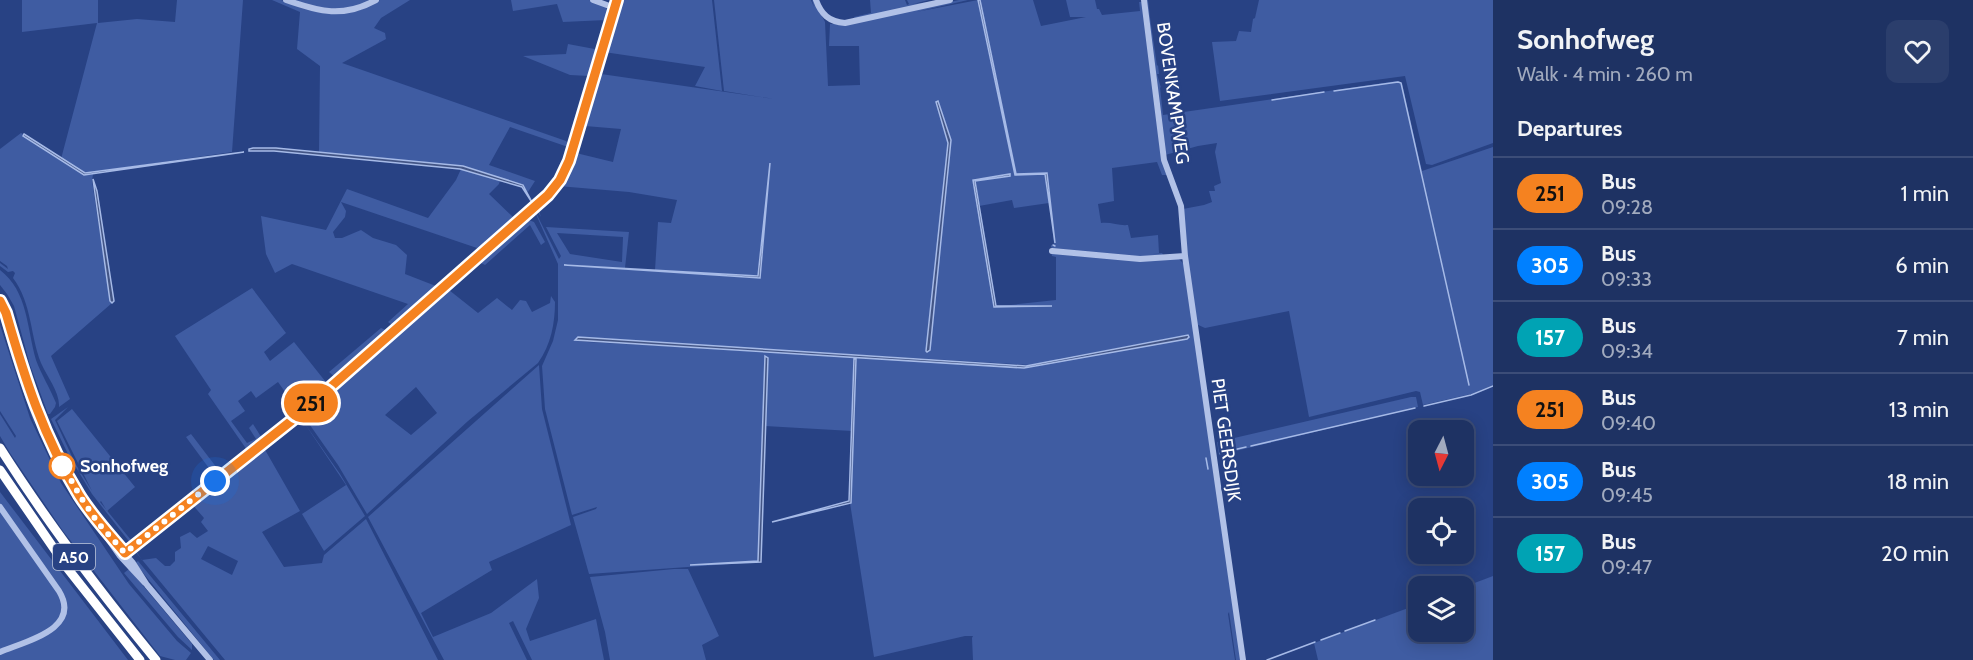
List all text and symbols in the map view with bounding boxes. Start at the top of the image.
button: heart [1886,20,1949,83]
street label: BOVENKAMPWEG [1152,21,1194,165]
text: Sonhofweg [1517,22,1654,56]
text: Walk · 4 min · 260 m [1517,62,1693,86]
text: Departures [1517,115,1622,142]
text: Bus [1601,168,1636,195]
text: 1 min [1901,180,1949,207]
text: 251 [1535,181,1565,206]
text: 09:28 [1601,195,1653,219]
text: Bus [1601,240,1636,267]
text: 6 min [1895,252,1949,279]
text: 305 [1531,253,1569,278]
text: 09:33 [1601,267,1652,291]
text: Bus [1601,312,1636,339]
text: 7 min [1897,324,1949,351]
text: 157 [1535,325,1565,350]
text: 09:34 [1601,339,1653,363]
street label: PIET GEERSDIJK [1206,377,1246,504]
line badge: 251 [276,384,346,422]
text: Bus [1601,384,1636,411]
text: 251 [296,391,326,416]
text: 13 min [1889,396,1949,423]
text: 251 [1535,397,1565,422]
text: 09:40 [1601,411,1656,435]
north arrow [1408,420,1474,486]
map controls [1408,420,1474,642]
marker: Sonhofweg [49,453,75,479]
place label: Sonhofweg [80,455,168,477]
text: Bus [1601,456,1636,483]
your location [200,466,230,496]
text: 18 min [1887,468,1949,495]
text: 305 [1531,469,1569,494]
text: 09:45 [1601,483,1653,507]
button: locate [1408,498,1474,564]
text: Bus [1601,528,1636,555]
text: 20 min [1881,540,1949,567]
text: 157 [1535,541,1565,566]
road number: A50 [53,544,95,570]
text: 09:47 [1601,555,1652,579]
button: layers [1408,576,1474,642]

